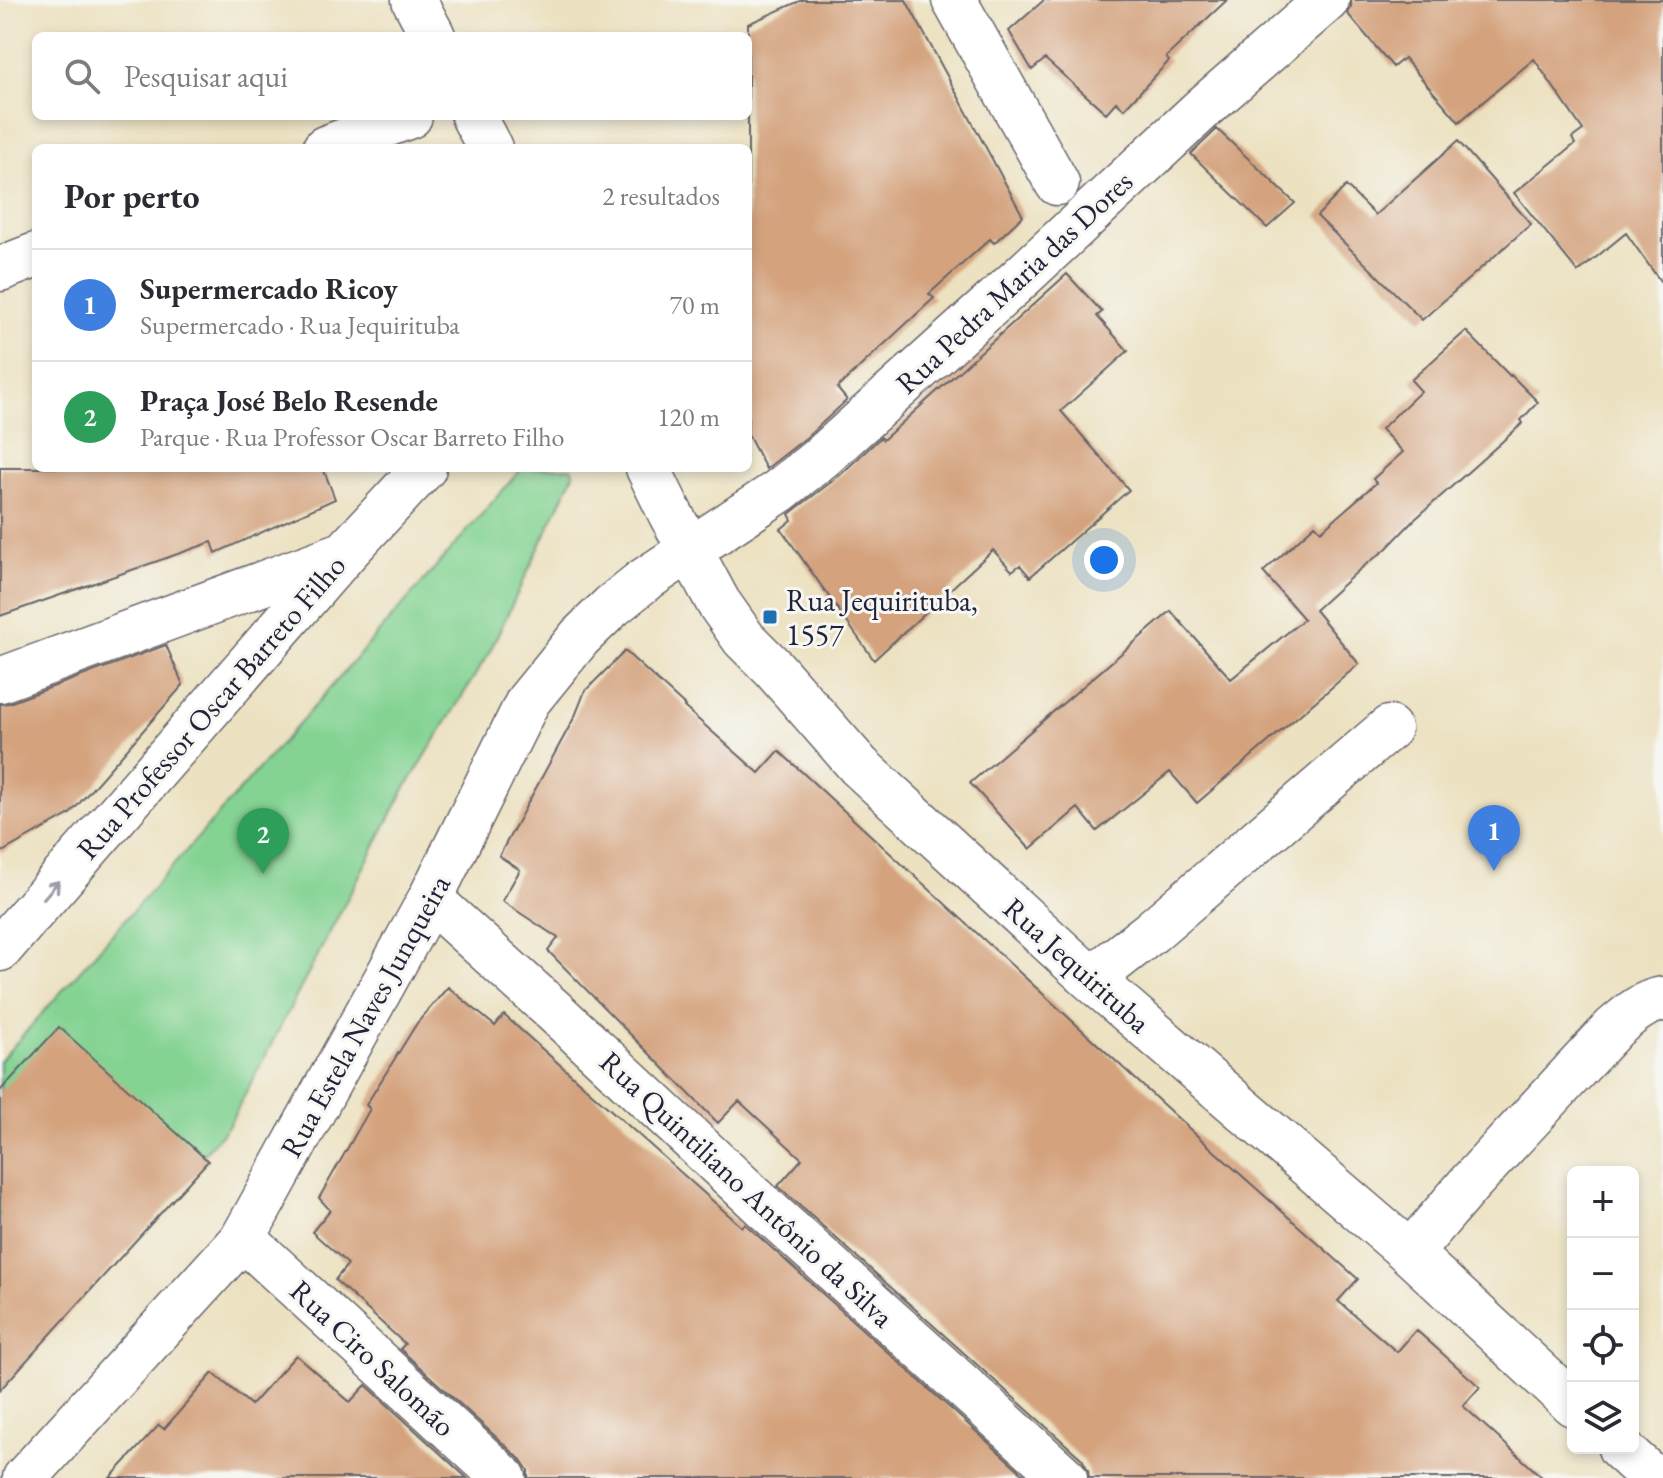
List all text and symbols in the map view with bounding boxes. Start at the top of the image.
search box [32,32,752,120]
icon: search [60,54,104,98]
text: Pesquisar aqui [124,57,288,96]
street label: Rua Pedra Maria das Dores [887,162,1141,402]
text: Por perto [64,174,200,218]
text: 2 resultados [602,179,720,213]
text: Supermercado Ricoy [140,269,398,308]
text: 1 [83,288,97,322]
text: 70 m [670,288,720,322]
text: Supermercado · Rua Jequirituba [140,308,460,342]
text: Praça José Belo Resende [140,381,438,420]
text: 2 [83,400,97,434]
text: 120 m [657,400,720,434]
text: Parque · Rua Professor Oscar Barreto Filho [140,420,564,454]
your location [1084,540,1124,580]
street label: Rua Professor Oscar Barreto Filho [68,546,354,868]
place label: Rua Jequirituba, 1557 [786,581,978,654]
marker: Rua Jequirituba, 1557 [761,608,779,626]
pin: 1 [1468,805,1520,871]
pin: 2 [237,808,289,874]
street label: Rua Estela Naves Junqueira [271,868,459,1164]
one-way arrow [42,881,60,901]
street label: Rua Jequirituba [995,889,1159,1041]
street label: Rua Quintiliano Antônio da Silva [592,1042,902,1336]
map controls [1567,1166,1639,1454]
button: + [1567,1166,1639,1238]
button: − [1567,1238,1639,1310]
street label: Rua Ciro Salomão [282,1271,464,1445]
button: locate [1567,1310,1639,1382]
button: layers [1567,1382,1639,1454]

